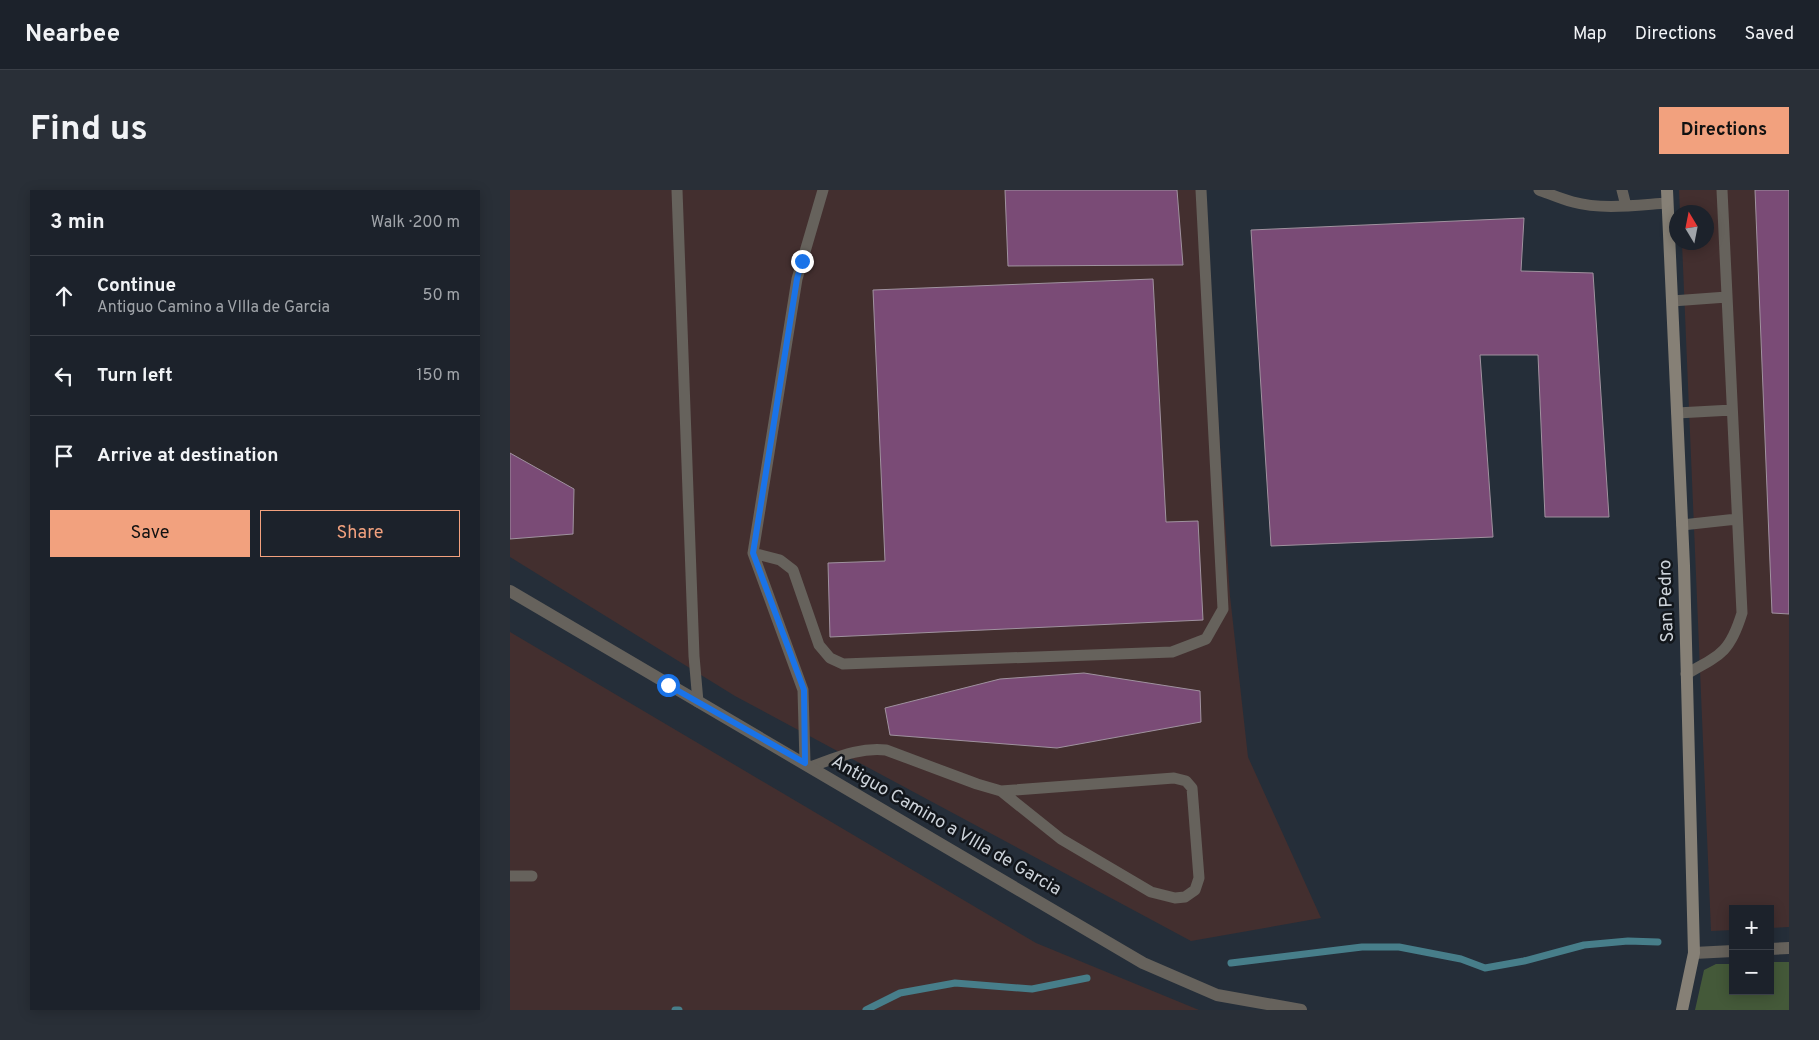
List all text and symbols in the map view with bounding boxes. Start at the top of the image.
text: Nearbee [25,20,120,50]
text: Map [1573,23,1607,46]
text: Directions [1635,23,1717,46]
text: Saved [1745,23,1794,46]
button: Directions [1659,107,1789,154]
text: Find us [30,108,148,152]
north arrow [1669,205,1714,250]
text: 3 min [50,209,105,236]
text: Walk · 200 m [371,213,460,233]
route end [791,250,814,273]
text: Continue [97,274,176,298]
icon: ahead [50,282,78,310]
text: 50 m [423,286,460,306]
text: Antiguo Camino a VIlla de Garcia [97,298,330,318]
icon: left [50,362,78,390]
text: Turn left [97,364,173,388]
text: 150 m [417,366,460,386]
icon: arrive [50,442,78,470]
text: Arrive at destination [97,444,278,468]
button: Save [50,510,250,557]
button: Share [260,510,460,557]
street label: San Pedro [1654,559,1680,643]
route start [657,674,680,697]
street label: Antiguo Camino a VIlla de Garcia [827,751,1065,901]
map controls [1729,905,1774,995]
button: + [1729,905,1774,950]
button: − [1729,950,1774,995]

